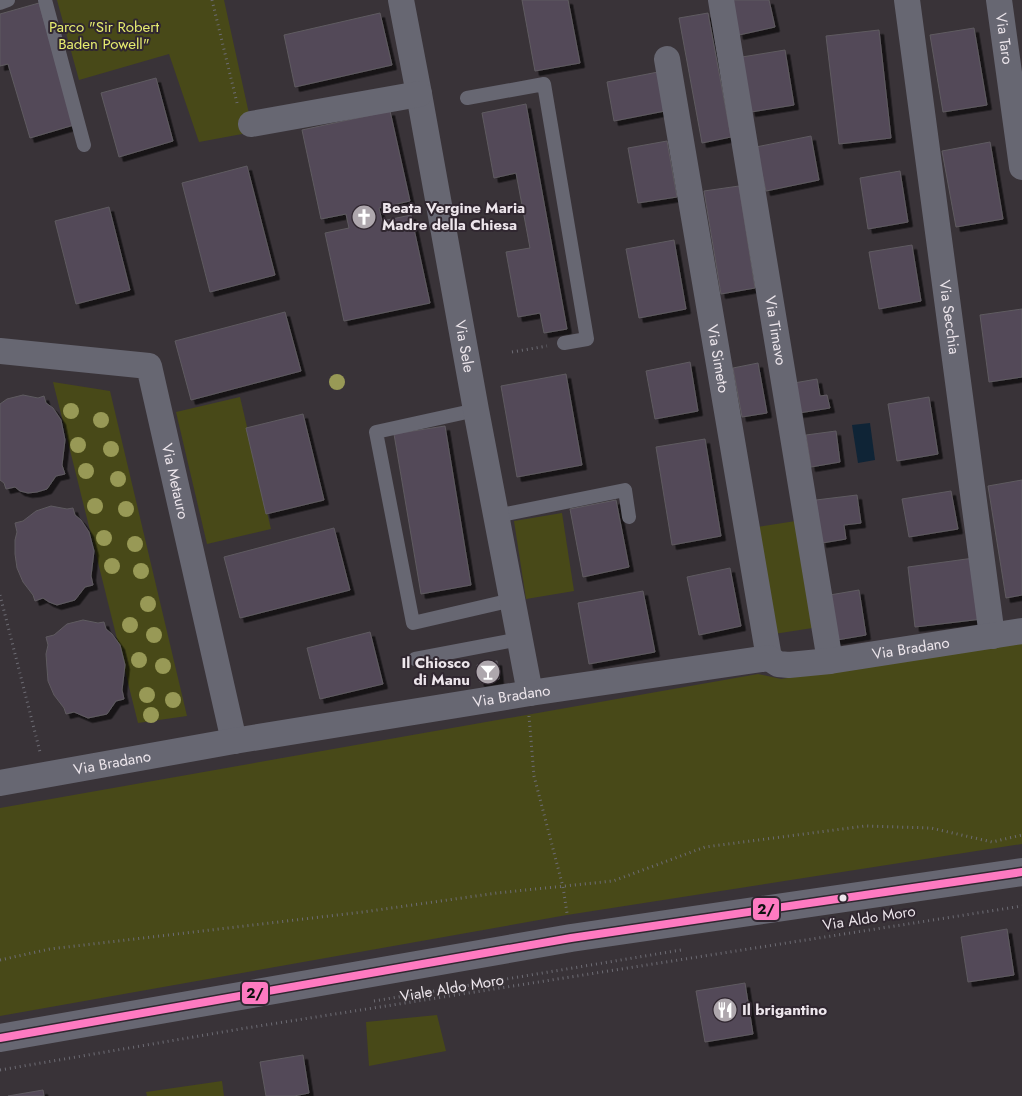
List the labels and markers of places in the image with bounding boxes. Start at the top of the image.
place label: Beata Vergine Maria Madre della Chiesa [382,197,525,236]
church icon: Beata Vergine Maria Madre della Chiesa [351,204,377,230]
place label: Il Chiosco di Manu [402,652,470,691]
bar icon: Il Chiosco di Manu [475,659,501,685]
unlabelled marker [838,893,848,903]
restaurant icon: Il brigantino [712,997,738,1023]
place label: Il brigantino [742,999,827,1021]

